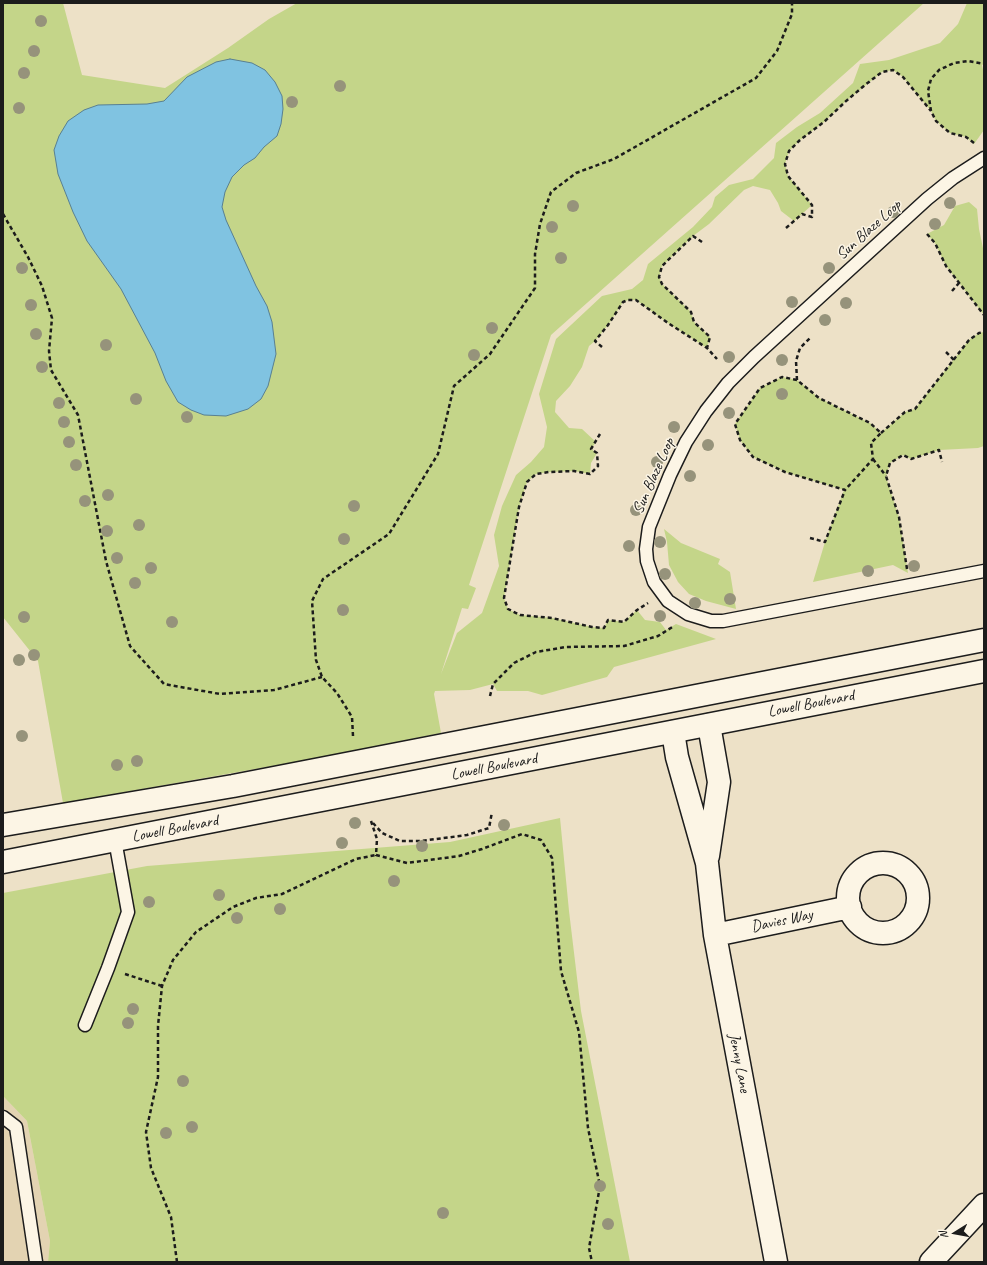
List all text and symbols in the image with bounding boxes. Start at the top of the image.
street label: Sun Blaze Loop [833,196,905,264]
street label: Sun Blaze Loop [629,435,679,517]
street label: Lowell Boulevard [766,686,856,722]
street label: Lowell Boulevard [449,749,539,785]
street label: Lowell Boulevard [130,811,220,847]
street label: Davies Way [749,905,815,937]
street label: Jenny Lane [724,1032,754,1094]
north arrow [935,1213,975,1253]
text: N [936,1231,951,1240]

